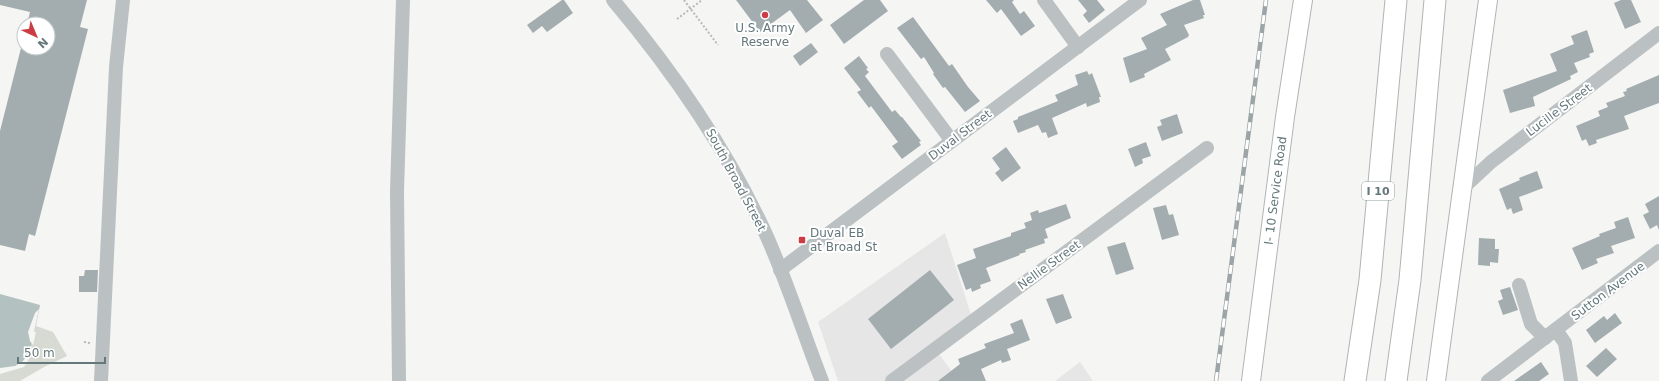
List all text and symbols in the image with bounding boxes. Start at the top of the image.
marker: U.S. Army Reserve [760,10,770,20]
north arrow [16,16,56,56]
place label: U.S. Army Reserve [735,21,795,49]
text: N [35,35,50,51]
street label: Lucille Street [1524,81,1595,139]
street label: Duval Street [926,107,994,163]
street label: South Broad Street [703,126,769,234]
street label: I- 10 Service Road [1262,136,1289,246]
road number: I 10 [1362,182,1394,200]
place label: Duval EB at Broad St [810,226,878,254]
marker: Duval EB at Broad St [797,235,807,245]
street label: Nellie Street [1015,237,1083,292]
street label: Sutton Avenue [1569,259,1647,323]
scale bar [18,339,105,365]
text: 50 m [24,346,55,360]

